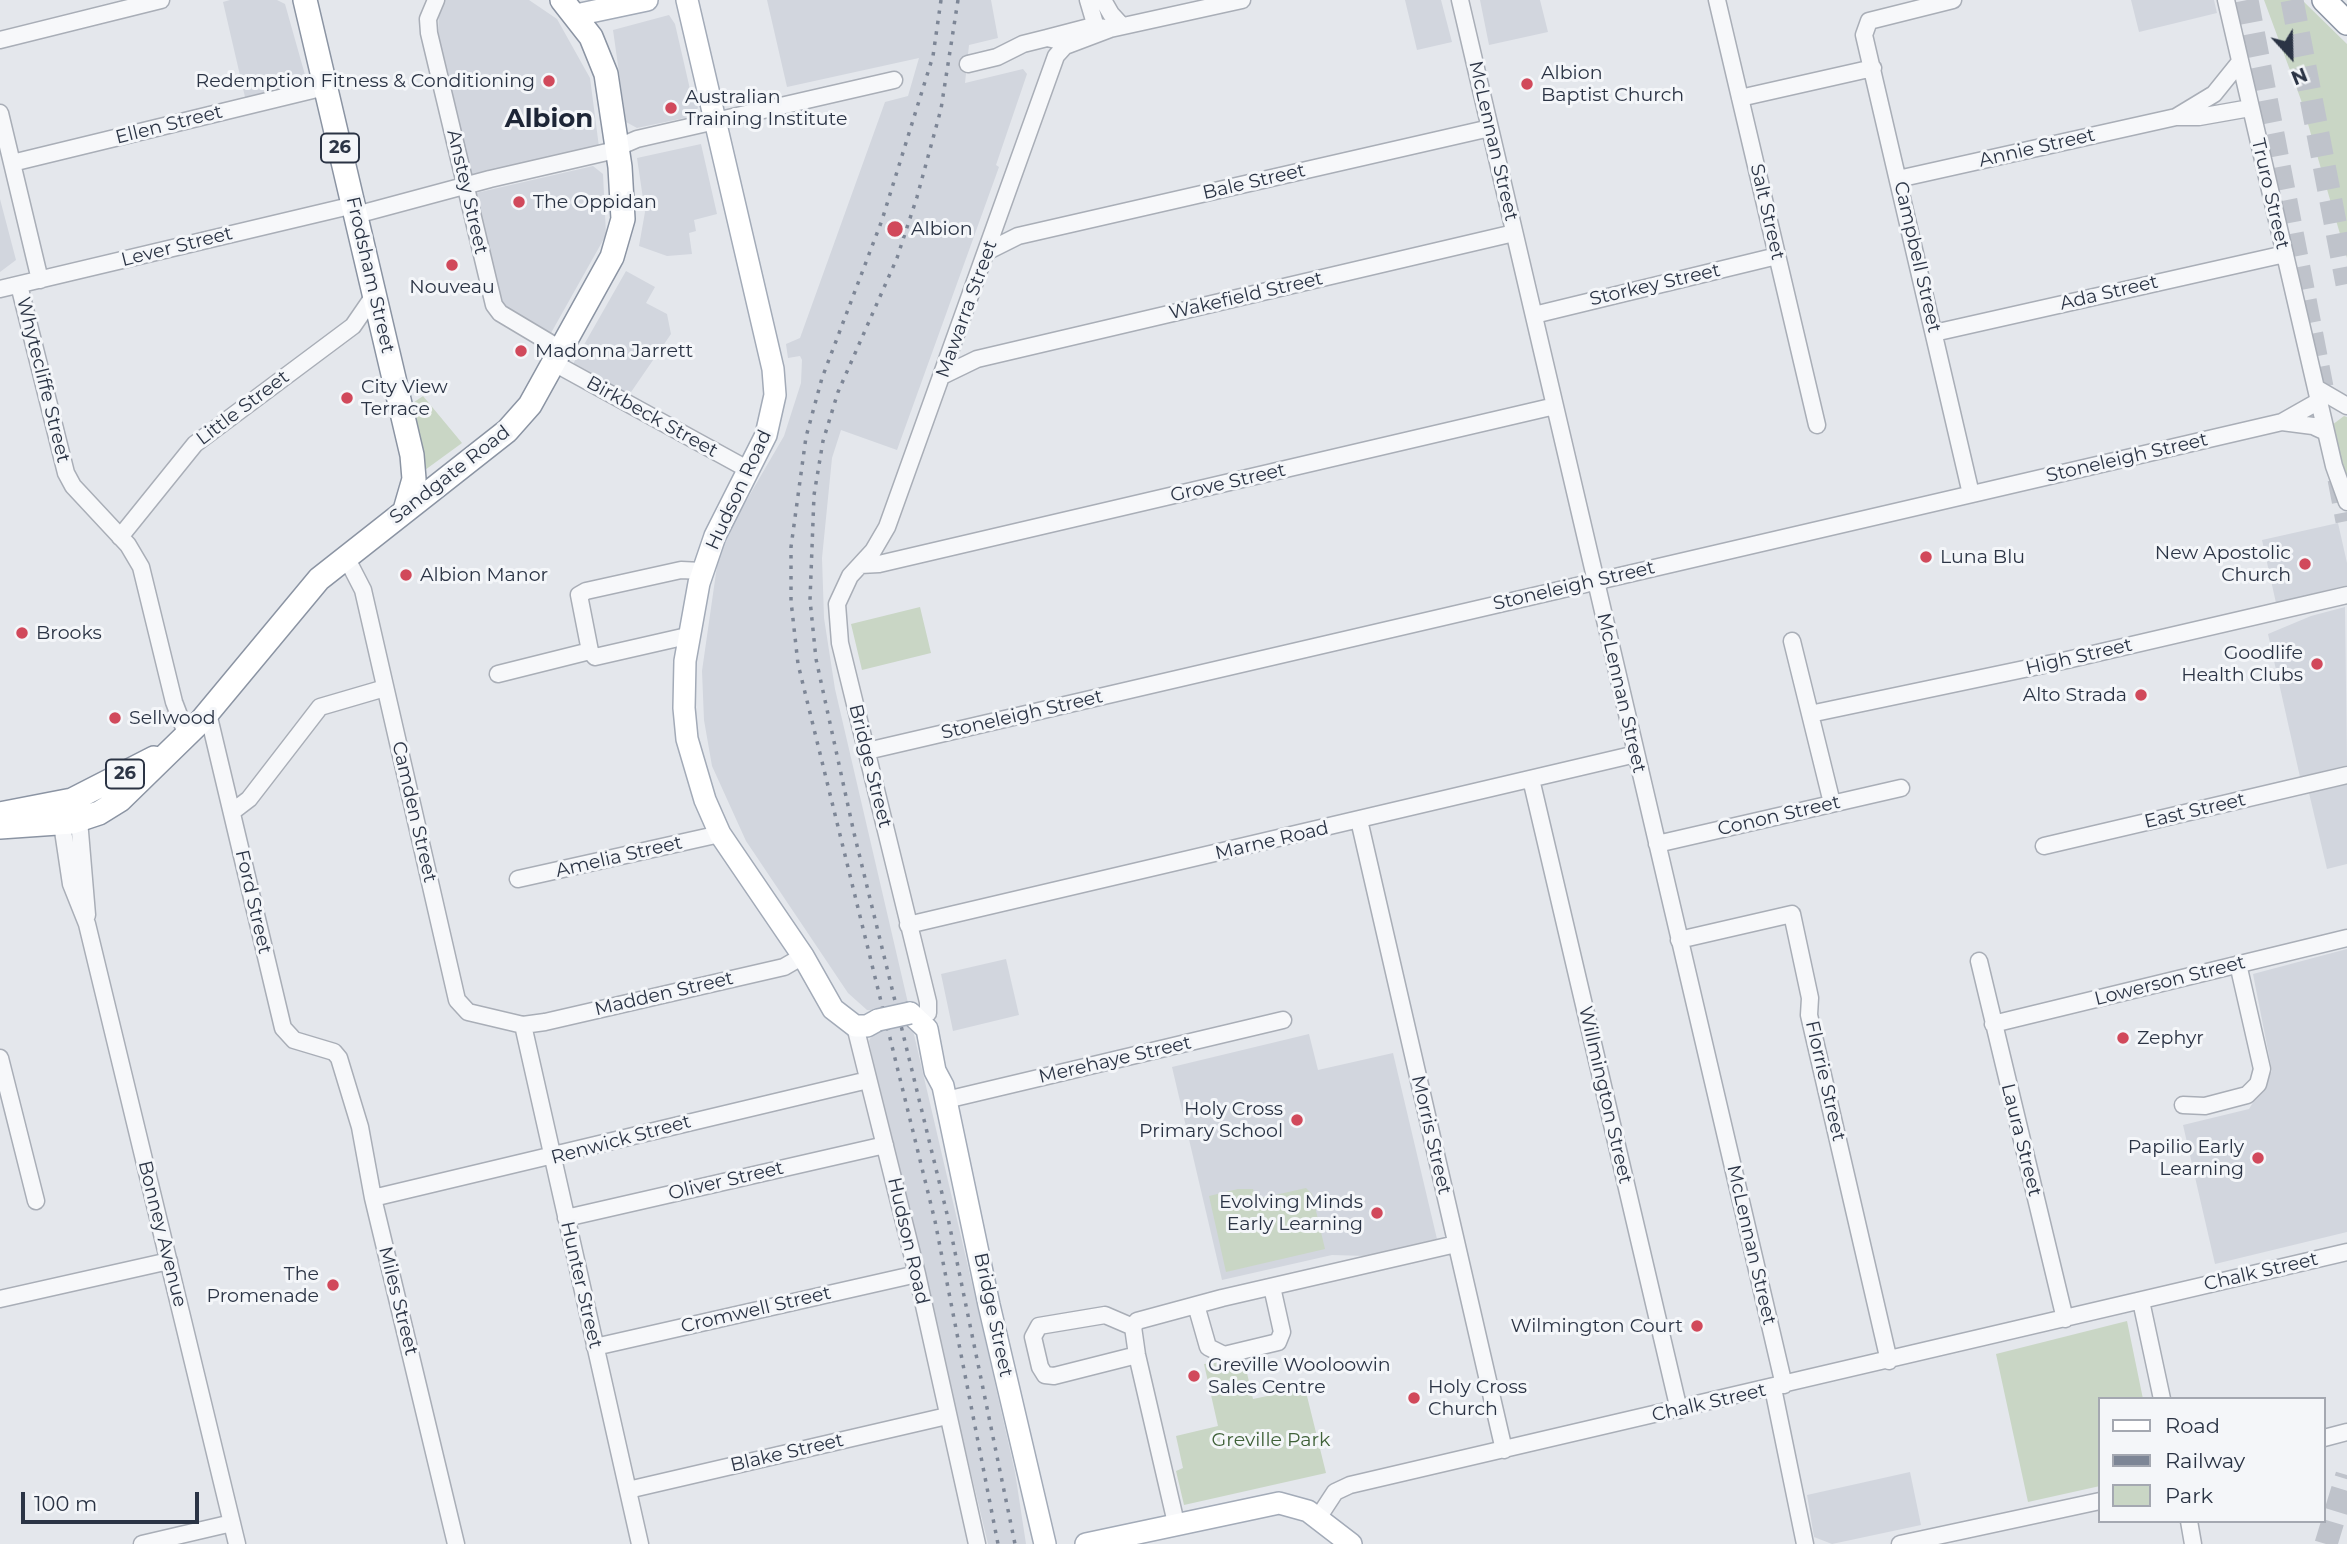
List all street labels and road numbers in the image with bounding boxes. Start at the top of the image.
street label: McLennan Street [1463,59,1523,223]
street label: Ellen Street [113,101,225,149]
street label: Annie Street [1977,124,2097,172]
street label: Anstey Street [442,127,492,257]
road number: 26 [321,134,359,162]
street label: Truro Street [2246,137,2294,251]
street label: Bale Street [1201,159,1307,205]
street label: Salt Street [1745,162,1789,262]
street label: Campbell Street [1889,179,1945,335]
street label: Frodsham Street [341,195,399,355]
street label: Lever Street [119,222,235,272]
street label: Mawarra Street [932,237,1002,381]
street label: Storkey Street [1587,259,1723,311]
street label: Wakefield Street [1167,267,1325,325]
street label: Ada Street [2058,271,2160,315]
street label: Whytecliffe Street [11,295,75,465]
street label: Little Street [192,366,294,450]
street label: Birkbeck Street [582,371,722,463]
street label: Sandgate Road [385,421,515,529]
street label: Hudson Road [701,426,777,554]
street label: Stoneleigh Street [2044,428,2210,488]
street label: Grove Street [1168,459,1288,507]
street label: Stoneleigh Street [1491,556,1657,616]
street label: McLennan Street [1591,611,1651,775]
street label: High Street [2023,634,2135,680]
street label: Stoneleigh Street [939,685,1105,745]
street label: Bridge Street [844,702,896,830]
street label: Camden Street [387,739,441,885]
road number: 26 [106,760,144,788]
street label: East Street [2142,788,2248,834]
street label: Conon Street [1716,791,1842,841]
street label: Marne Road [1213,817,1331,865]
street label: Amelia Street [554,831,684,883]
street label: Ford Street [230,848,276,956]
street label: Lowerson Street [2092,951,2248,1011]
street label: Madden Street [592,967,736,1021]
street label: Willmington Street [1573,1004,1637,1186]
street label: Florrie Street [1800,1019,1850,1143]
street label: Merehaye Street [1036,1031,1194,1089]
street label: Morris Street [1406,1073,1456,1197]
street label: Laura Street [1996,1081,2046,1199]
street label: Renwick Street [548,1110,694,1170]
street label: Oliver Street [666,1157,786,1205]
street label: Bonney Avenue [133,1158,191,1310]
street label: McLennan Street [1721,1163,1781,1327]
street label: Hudson Road [882,1175,934,1307]
street label: Hunter Street [555,1219,607,1351]
street label: Miles Street [373,1244,423,1358]
street label: Chalk Street [2202,1248,2320,1296]
street label: Bridge Street [969,1251,1017,1379]
street label: Cromwell Street [679,1282,833,1338]
street label: Chalk Street [1650,1379,1768,1427]
street label: Blake Street [728,1429,846,1477]

